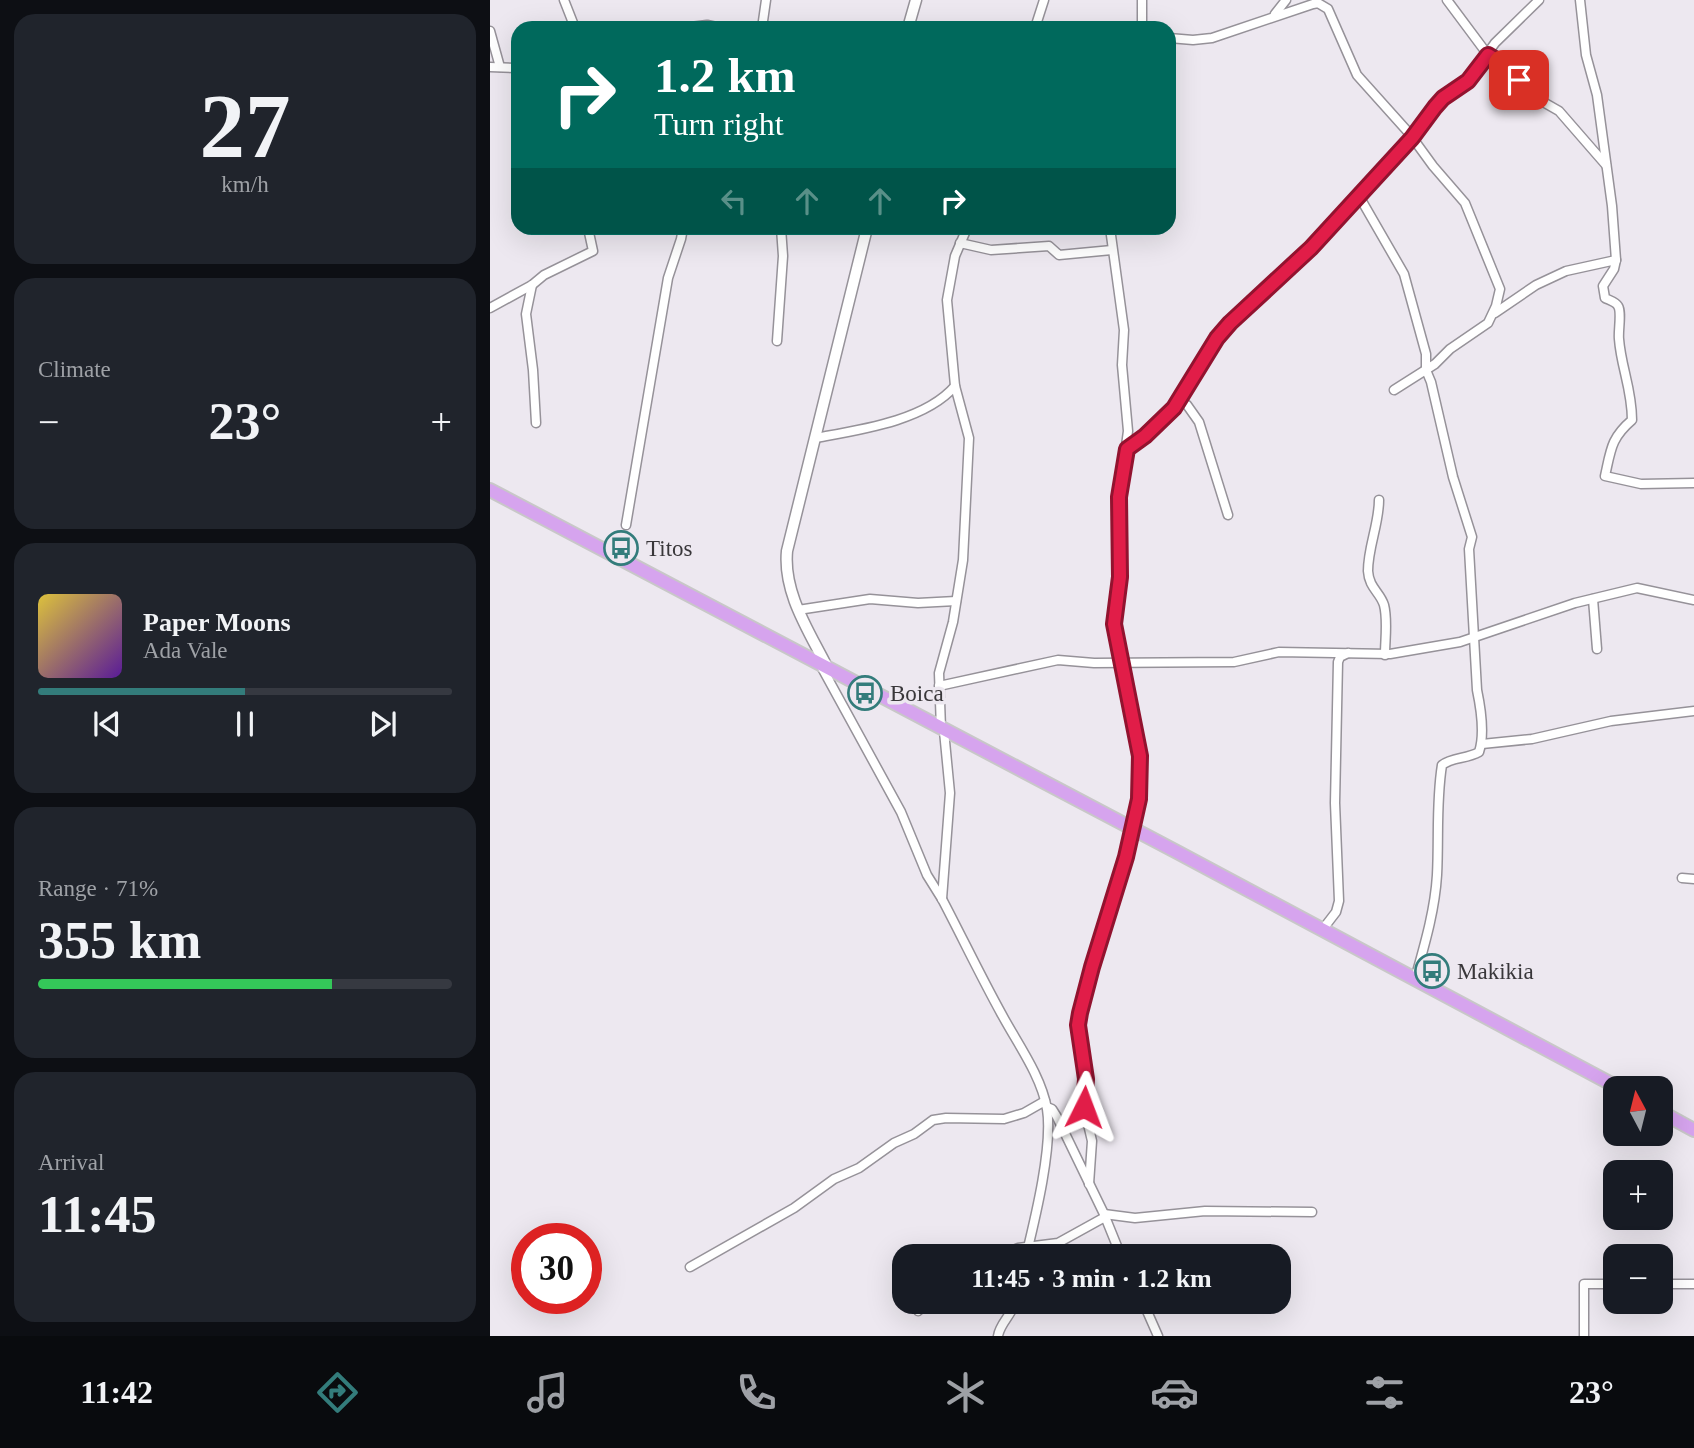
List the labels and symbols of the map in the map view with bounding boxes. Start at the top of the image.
pin [1489,50,1549,110]
bus stop icon: Titos [602,529,640,567]
place label: Titos [646,536,693,561]
bus stop icon: Boica [846,674,884,712]
place label: Boica [890,681,944,706]
bus stop icon: Makikia [1413,952,1451,990]
place label: Makikia [1457,959,1534,984]
position arrow [1047,1070,1121,1144]
north arrow [1603,1076,1673,1146]
speed limit sign: 30 [511,1223,602,1314]

